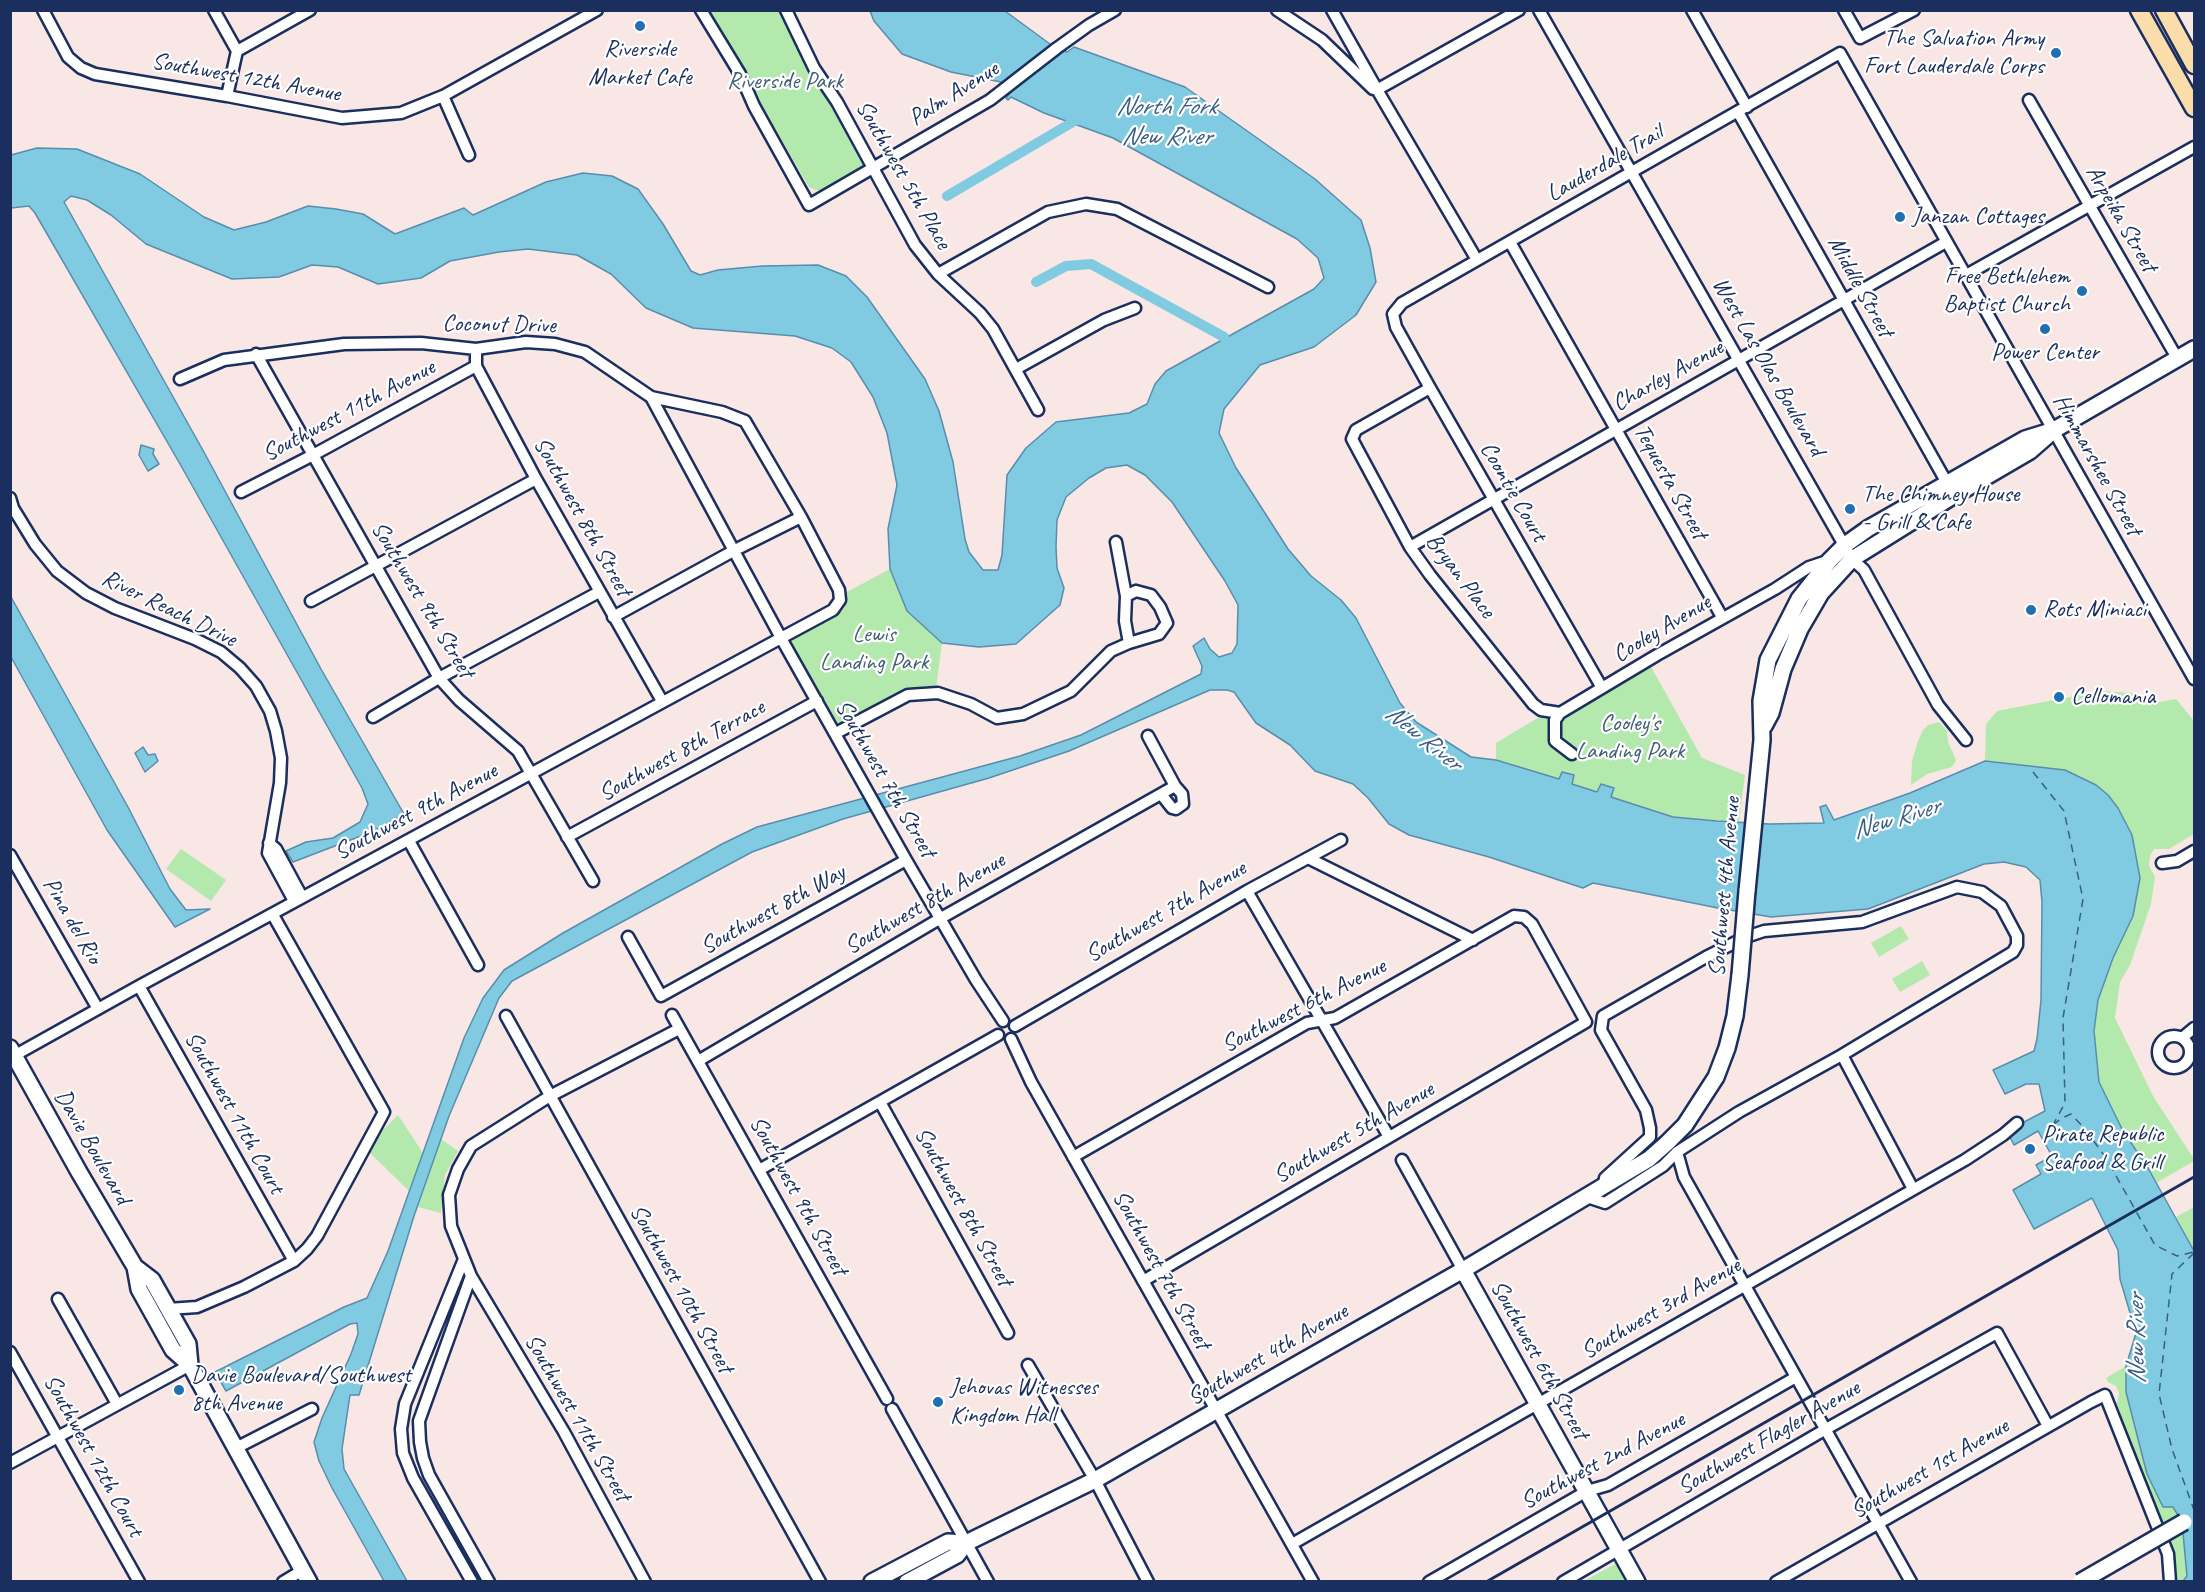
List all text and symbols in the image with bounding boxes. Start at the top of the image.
marker: Riverside Market Cafe [633,19,647,33]
place label: The Salvation Army Fort Lauderdale Corps [1864,25,2044,81]
place label: Riverside Market Cafe [588,36,692,92]
marker: The Salvation Army Fort Lauderdale Corps [2049,46,2063,60]
street label: Southwest 12th Avenue [149,47,343,109]
street label: Palm Avenue [904,55,1004,133]
park label: Riverside Park [727,68,843,96]
water label: North Fork New River [1116,91,1216,152]
street label: Southwest 5th Place [849,95,957,255]
street label: Lauderdale Trail [1542,119,1668,209]
street label: Arpeika Street [2079,160,2163,278]
place label: Janzan Cottages [1912,203,2044,231]
marker: Janzan Cottages [1893,210,1907,224]
street label: Middle Street [1821,232,1899,342]
place label: Free Bethlehem Baptist Church [1944,263,2070,319]
street label: West Las Olas Boulevard [1705,273,1831,461]
marker: Free Bethlehem Baptist Church [2075,284,2089,298]
street label: Coconut Drive [442,310,556,340]
marker: Power Center [2038,322,2052,336]
street label: Charley Avenue [1607,334,1729,418]
place label: Power Center [1991,339,2099,367]
street label: Southwest 11th Avenue [258,353,440,469]
street label: Himmarshee Street [2046,389,2148,541]
street label: Tequesta Street [1627,419,1713,545]
street label: Southwest 8th Street [526,432,638,602]
street label: Coontie Court [1473,437,1553,547]
place label: The Chimney House - Grill & Cafe [1862,481,2019,537]
marker: The Chimney House - Grill & Cafe [1843,502,1857,516]
street label: Southwest 9th Street [364,517,480,683]
street label: Bryan Place [1419,528,1501,624]
street label: River Reach Drive [97,564,241,654]
street label: Cooley Avenue [1608,589,1716,669]
place label: Rots Miniaci [2043,596,2146,624]
marker: Rots Miniaci [2024,603,2038,617]
park label: Lewis Landing Park [820,621,928,677]
place label: Cellomania [2071,683,2155,711]
marker: Cellomania [2052,690,2066,704]
street label: Southwest 8th Terrace [594,693,770,809]
street label: Southwest 7th Street [828,695,942,863]
water label: New River [1378,698,1468,778]
park label: Cooley's Landing Park [1576,710,1684,766]
street label: Southwest 9th Avenue [330,757,502,867]
water label: New River [1849,791,1943,847]
street label: Southwest 4th Avenue [1703,796,1747,978]
street label: Southwest 8th Avenue [840,846,1010,962]
street label: Southwest 7th Avenue [1081,854,1251,970]
street label: Southwest 8th Way [696,858,850,962]
street label: Pina del Rio [36,873,108,969]
street label: Southwest 6th Avenue [1217,952,1391,1060]
street label: Southwest 11th Court [177,1027,291,1199]
street label: Southwest 5th Avenue [1269,1075,1439,1191]
street label: Davie Boulevard [48,1084,136,1210]
street label: Southwest 9th Street [742,1111,854,1281]
place label: Pirate Republic Seafood & Grill [2042,1121,2164,1177]
street label: Southwest 8th Street [907,1122,1019,1292]
marker: Pirate Republic Seafood & Grill [2023,1142,2037,1156]
street label: Southwest 7th Street [1105,1185,1217,1355]
street label: Southwest 10th Street [623,1200,739,1378]
street label: Southwest 3rd Avenue [1576,1252,1746,1366]
street label: Southwest 6th Street [1483,1275,1595,1445]
water label: New River [2121,1294,2153,1384]
street label: Southwest 4th Avenue [1183,1297,1353,1413]
street label: Southwest 11th Street [517,1329,637,1507]
place label: Davie Boulevard/Southwest 8th Avenue [191,1362,411,1418]
street label: Southwest 12th Court [36,1370,150,1542]
place label: Jehovas Witnesses Kingdom Hall [950,1374,1098,1430]
street label: Southwest Flagler Avenue [1673,1374,1865,1502]
marker: Davie Boulevard/Southwest 8th Avenue [172,1383,186,1397]
marker: Jehovas Witnesses Kingdom Hall [931,1395,945,1409]
street label: Southwest 2nd Avenue [1516,1406,1690,1516]
street label: Southwest 1st Avenue [1846,1412,2014,1526]

